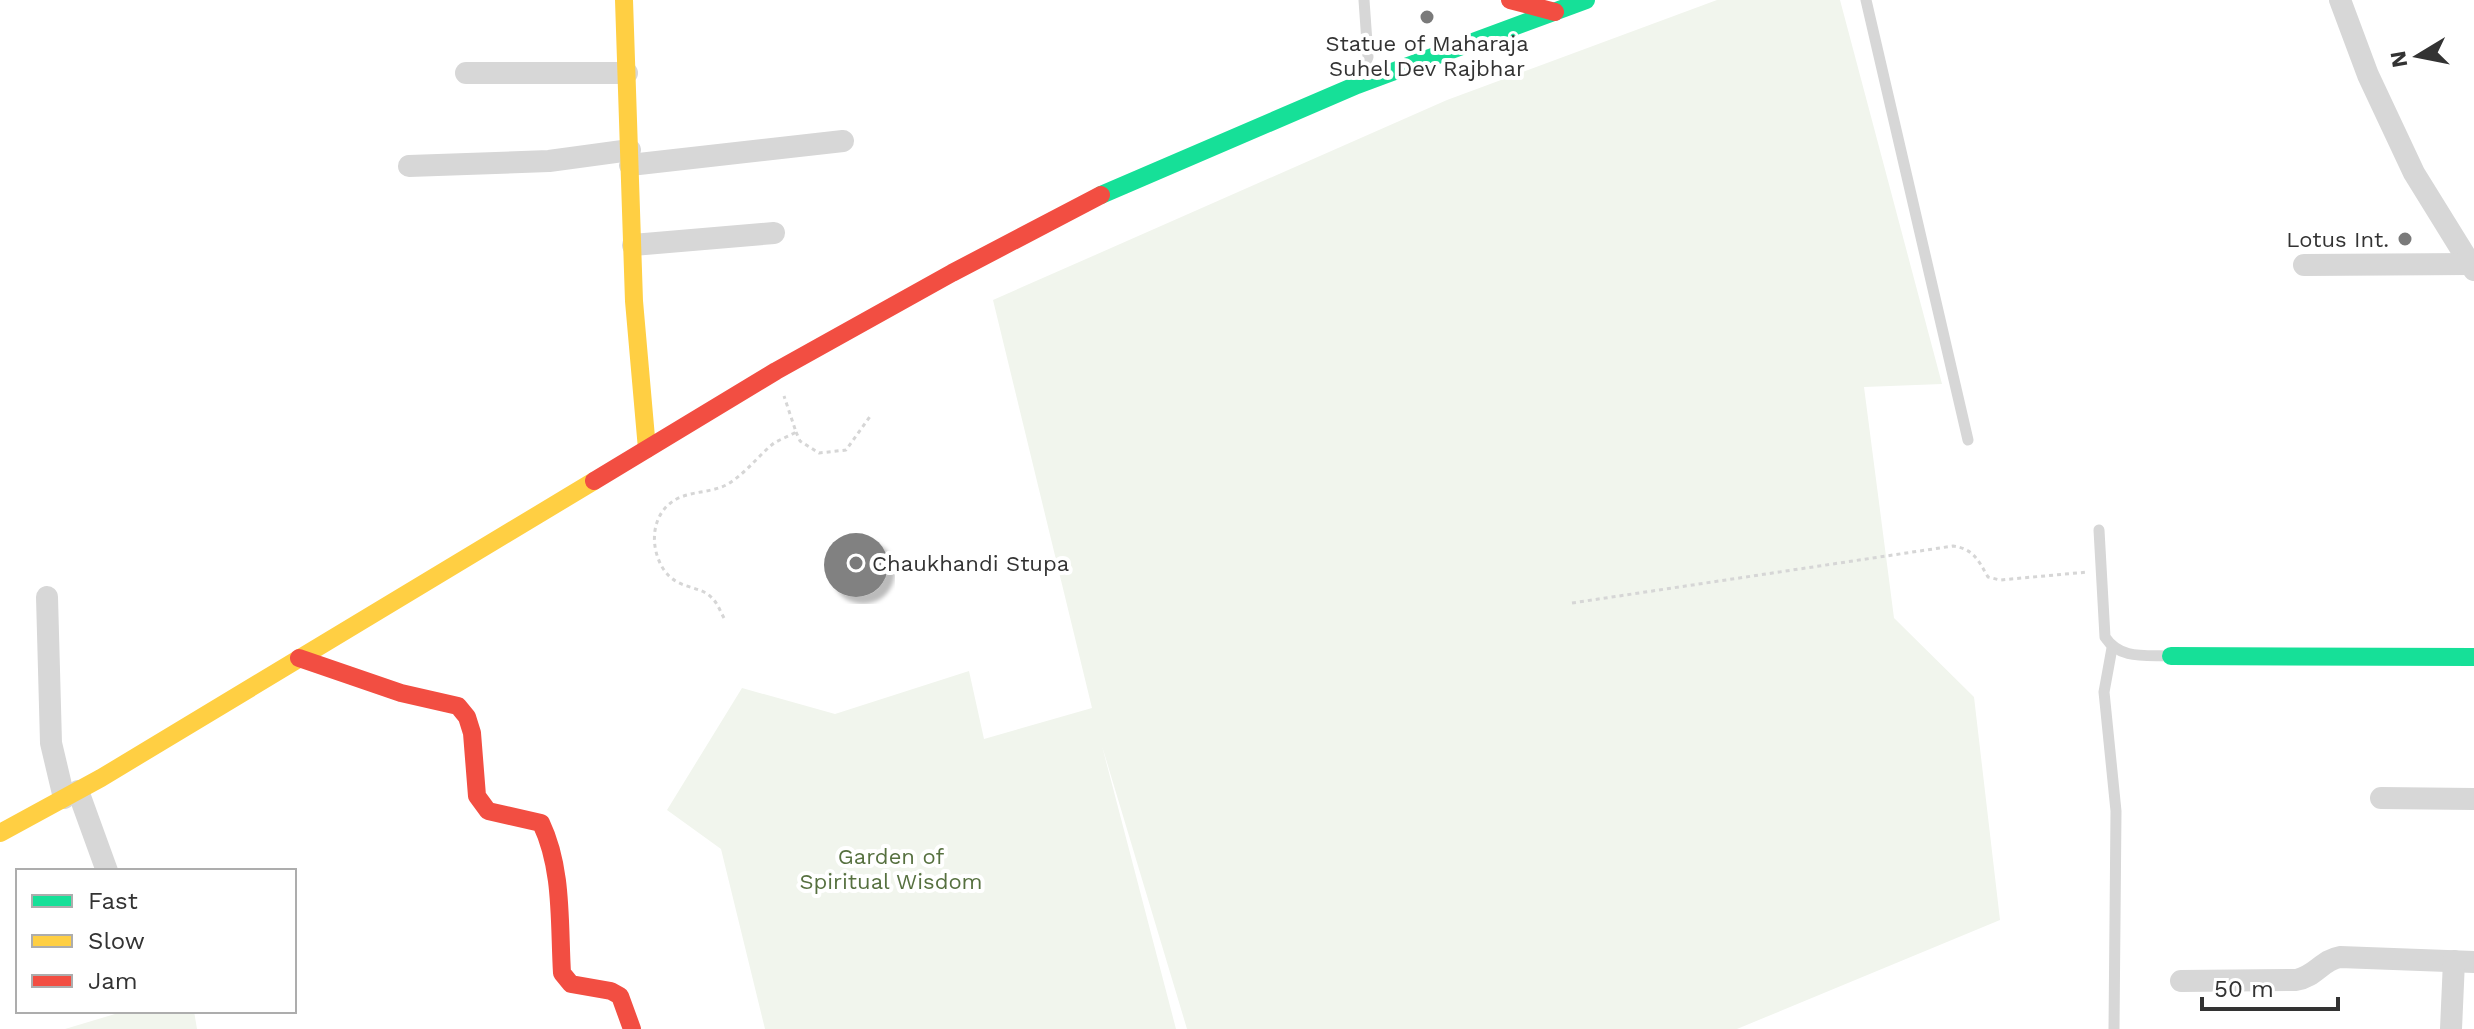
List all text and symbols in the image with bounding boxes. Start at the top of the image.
marker: Statue of Maharaja Suhel Dev Rajbhar [1418,8,1436,26]
north arrow [2378,16,2458,96]
place label: Statue of Maharaja Suhel Dev Rajbhar [1325,31,1529,81]
text: N [2385,49,2413,70]
place label: Lotus Int. [2286,227,2389,252]
marker: Lotus Int. [2396,230,2414,248]
place label: Chaukhandi Stupa [872,551,1069,576]
marker: Chaukhandi Stupa [847,554,865,572]
park label: Garden of Spiritual Wisdom [799,844,983,894]
legend [16,869,296,1013]
text: Fast [88,887,138,915]
text: Slow [88,927,145,955]
scale bar [2202,961,2338,1011]
text: Jam [88,967,138,995]
text: 50 m [2214,975,2274,1003]

